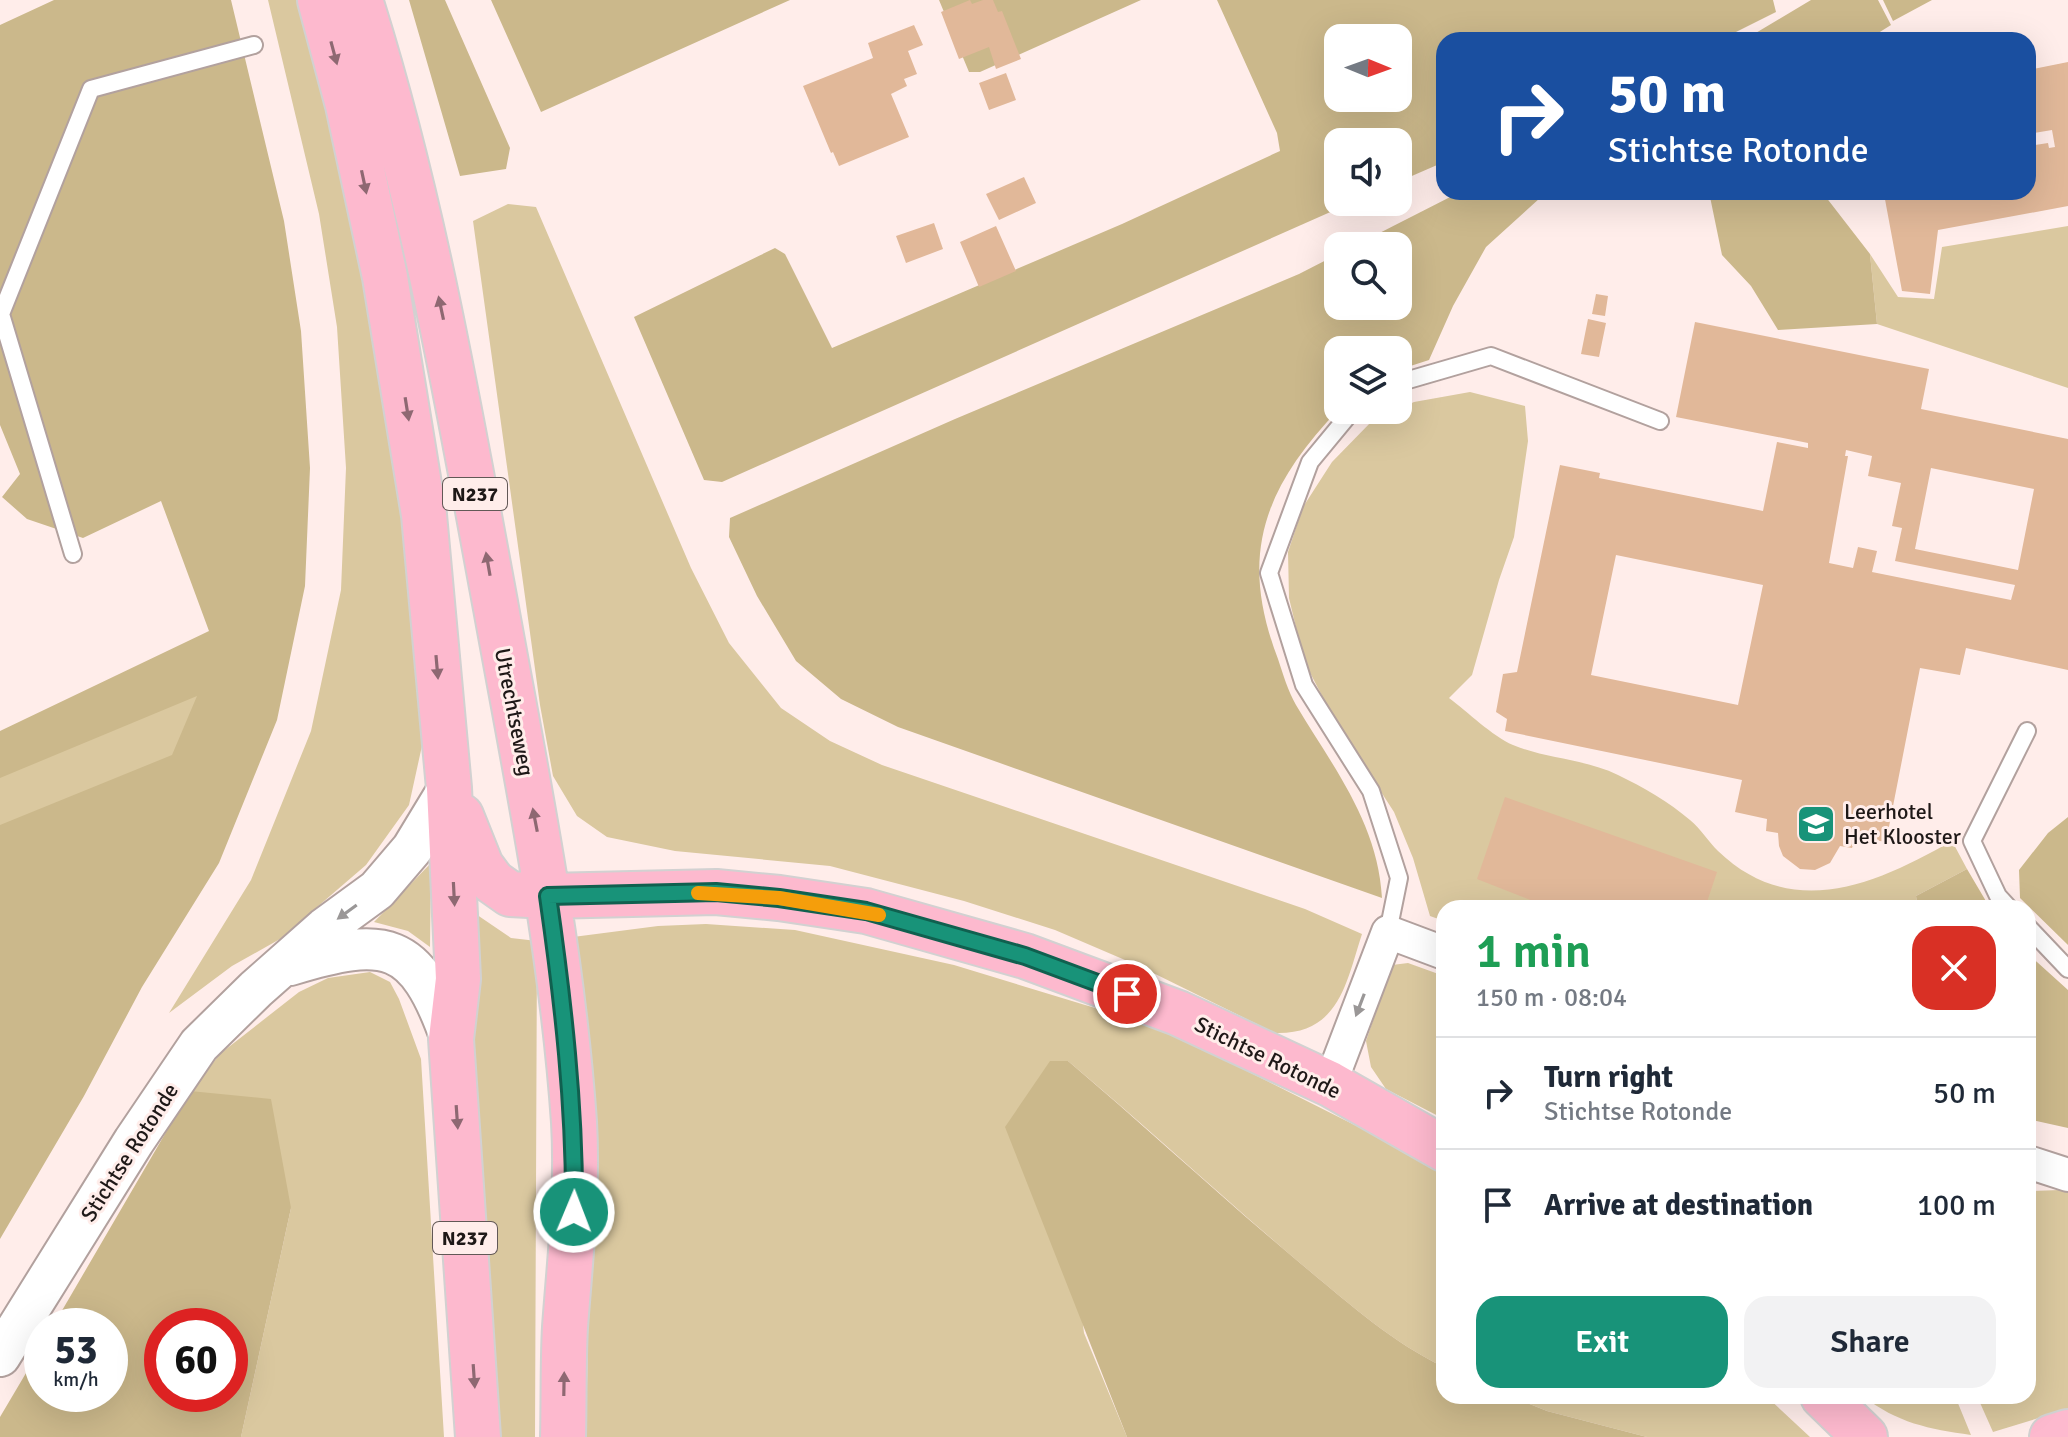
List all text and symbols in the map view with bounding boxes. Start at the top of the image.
north arrow [1324,24,1412,112]
map controls [1324,24,1412,424]
one-way arrow [328,40,340,65]
text: 50 m [1608,59,1726,128]
icon: right [1476,64,1580,168]
button: sound [1324,128,1412,216]
text: Stichtse Rotonde [1608,128,1869,173]
one-way arrow [358,169,371,194]
button: search [1324,232,1412,320]
one-way arrow [434,296,446,321]
button: layers [1324,336,1412,424]
one-way arrow [401,397,413,422]
road number: N237 [443,478,507,510]
one-way arrow [481,551,493,576]
street label: Utrechtseweg [489,646,540,778]
one-way arrow [431,655,444,680]
place label: Leerhotel Het Klooster [1844,798,1961,850]
school or university icon: Leerhotel Het Klooster [1795,803,1837,845]
one-way arrow [528,807,540,832]
one-way arrow [448,882,461,907]
one-way arrow [336,903,357,919]
text: 1 min [1476,922,1591,981]
button: close [1912,926,1996,1010]
pin [1093,960,1161,1028]
icon: arrive [1105,972,1149,1016]
text: 150 m · 08:04 [1476,982,1627,1014]
one-way arrow [1353,993,1366,1017]
street label: Stichtse Rotonde [1190,1010,1345,1105]
text: Turn right [1544,1059,1673,1096]
icon: right [1476,1071,1520,1115]
text: 50 m [1933,1075,1996,1112]
street label: Stichtse Rotonde [75,1078,184,1226]
text: Stichtse Rotonde [1544,1096,1732,1128]
one-way arrow [451,1105,464,1130]
position arrow [532,1170,616,1254]
icon: arrive [1476,1183,1520,1227]
text: Arrive at destination [1544,1187,1813,1224]
text: 100 m [1917,1187,1996,1224]
road number: N237 [433,1222,497,1254]
button: Exit [1476,1296,1728,1388]
button: Share [1744,1296,1996,1388]
speed limit sign: 60 [144,1308,248,1412]
text: 53 [54,1325,98,1375]
one-way arrow [468,1364,481,1389]
text: km/h [53,1367,99,1392]
one-way arrow [558,1371,570,1396]

